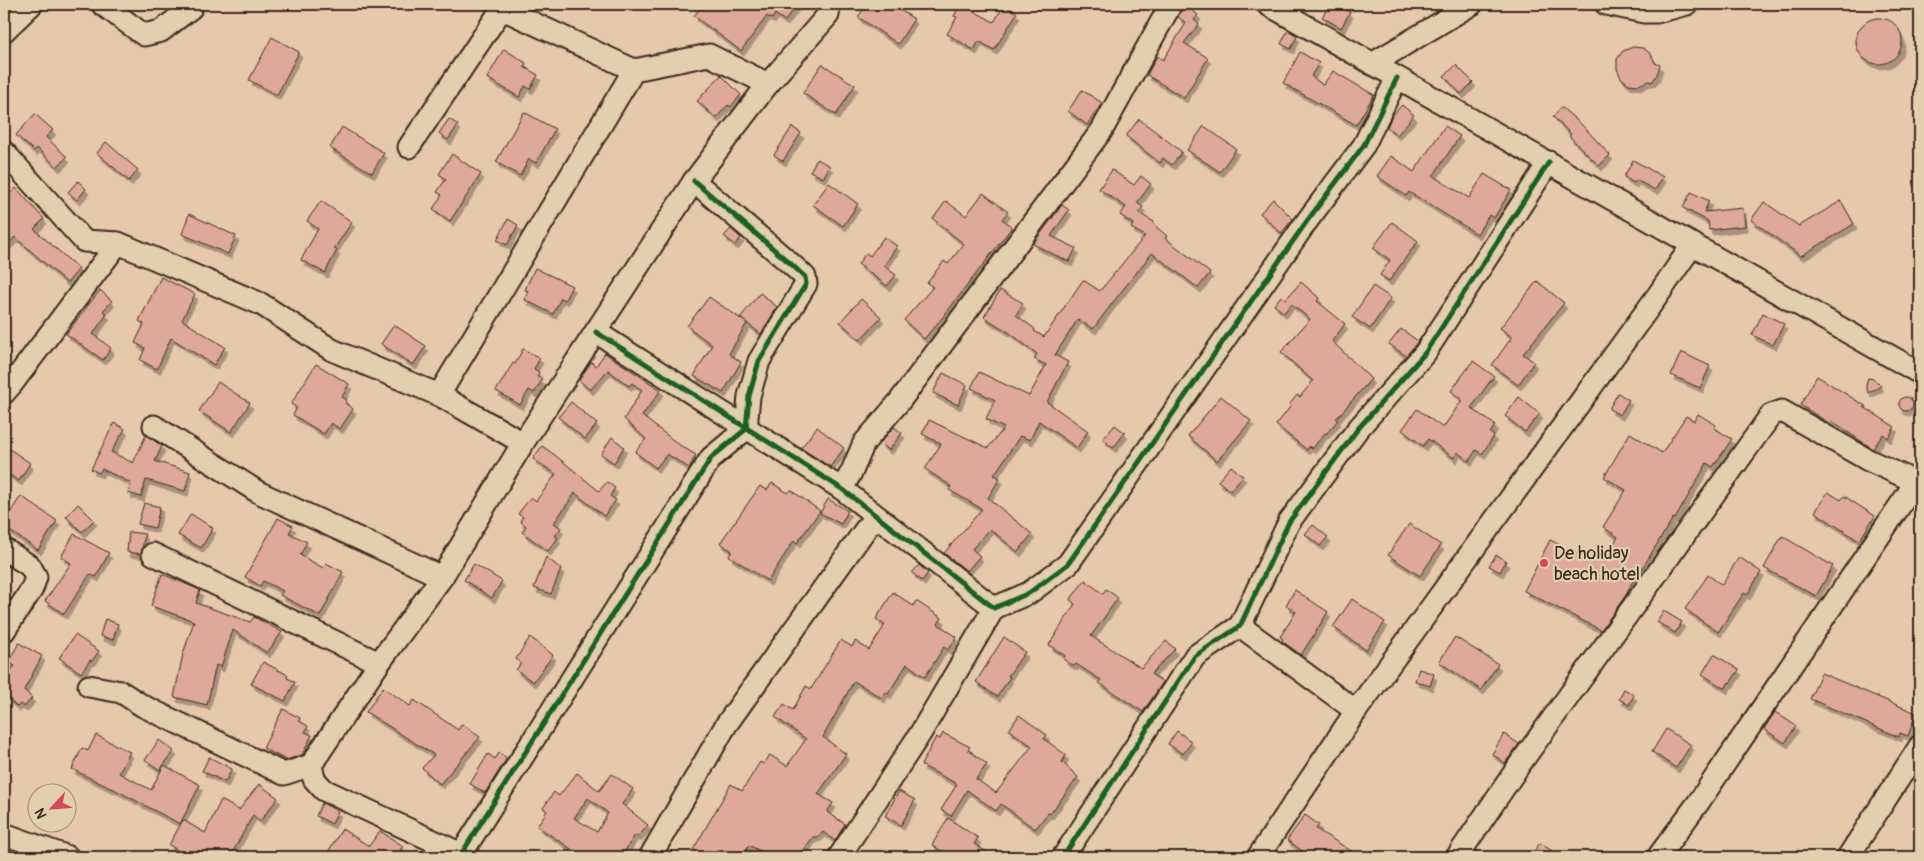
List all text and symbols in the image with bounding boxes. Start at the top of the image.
place label: De holiday beach hotel [1554,542,1640,586]
marker: De holiday beach hotel [1538,557,1550,569]
north arrow [28,784,78,834]
text: N [31,805,50,821]

